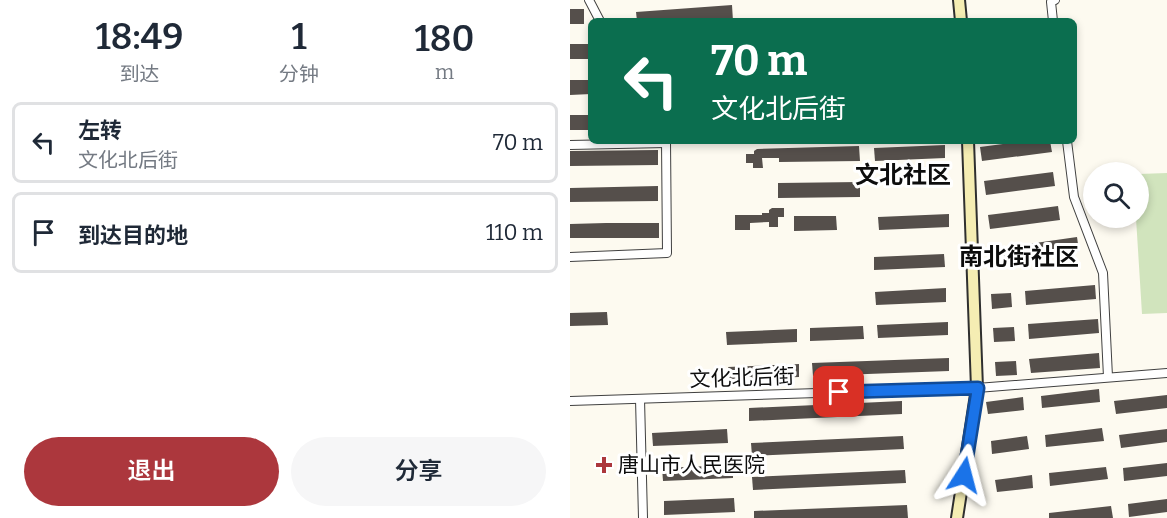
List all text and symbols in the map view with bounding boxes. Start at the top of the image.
text: 18:49 [96,15,183,59]
text: 1 [291,15,307,59]
text: 180 [415,17,474,61]
text: 70 m [711,36,807,86]
icon: left [612,42,690,120]
text: m [435,60,454,84]
text: 到达 [120,62,160,86]
text: 分钟 [279,62,319,86]
text: 文化北后街 [711,93,846,125]
text: 左转 [78,117,122,144]
icon: left [27,126,60,159]
text: 70 m [493,129,543,156]
text: 文化北后街 [78,148,178,172]
district label: 文北社区 [855,161,951,189]
map controls [1083,162,1149,228]
button: search [1083,162,1149,228]
icon: arrive [27,216,60,249]
text: 110 m [486,219,543,246]
text: 到达目的地 [78,222,188,249]
district label: 南北街社区 [959,243,1079,271]
street label: 文化北后街 [689,363,795,393]
pin [813,366,864,417]
icon: arrive [822,375,855,408]
button: 退出 [24,437,279,506]
button: 分享 [291,437,546,506]
position arrow [932,443,996,507]
place label: 唐山市人民医院 [618,452,765,478]
marker: 唐山市人民医院 [595,456,613,474]

